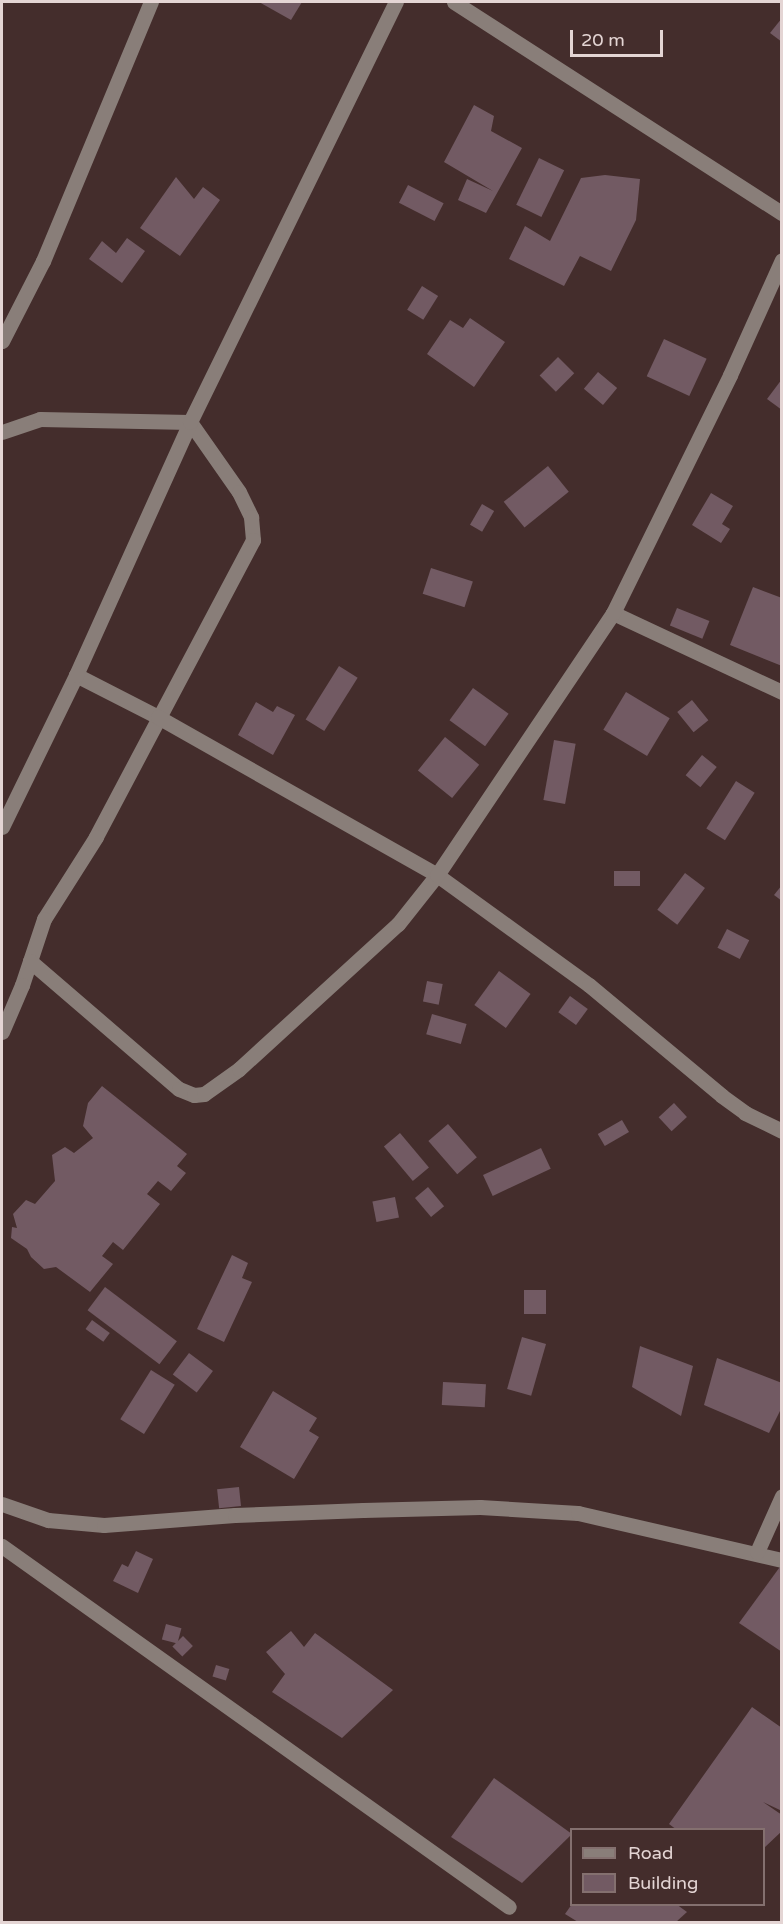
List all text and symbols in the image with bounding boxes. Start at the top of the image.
scale bar [573,18,666,56]
text: 20 m [581,29,625,51]
legend [570,1828,765,1906]
text: Road [628,1842,673,1864]
text: Building [628,1872,698,1894]

